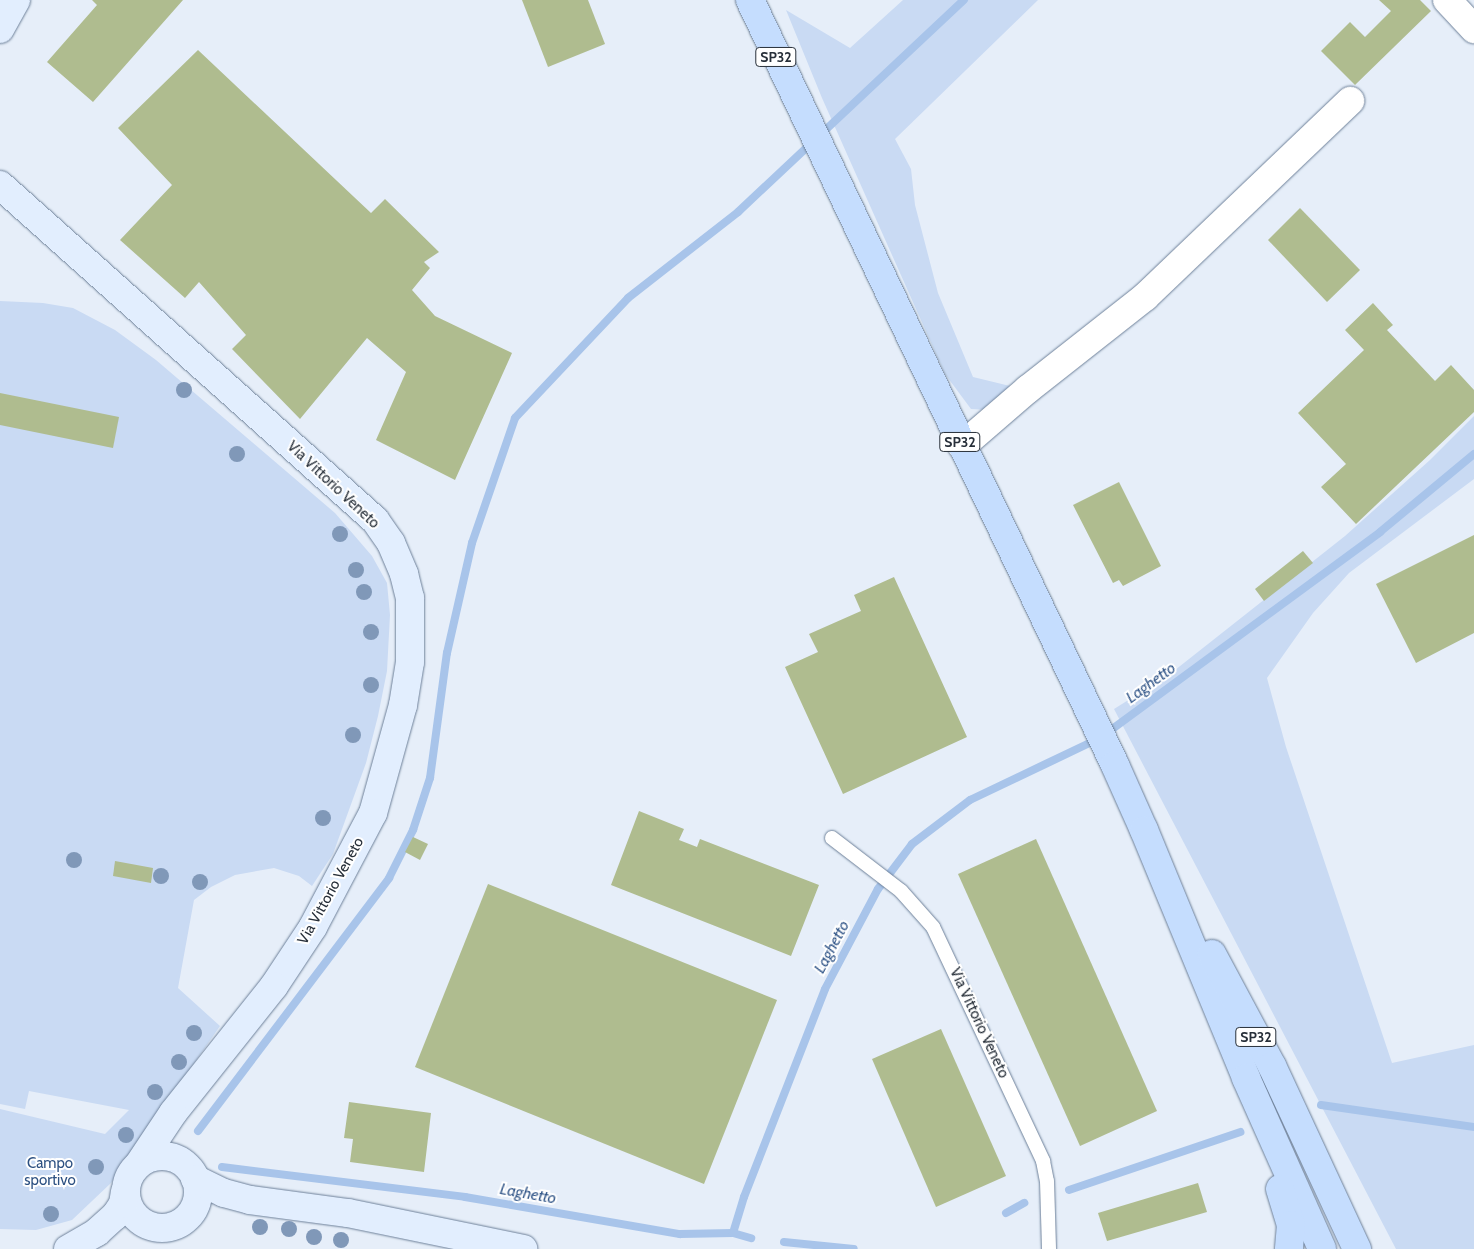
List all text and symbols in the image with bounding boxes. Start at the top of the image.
road number: SP32 [755,46,797,68]
road number: SP32 [939,431,981,454]
street label: Via Vittorio Veneto [283,438,383,532]
water label: Laghetto [1122,659,1180,707]
street label: Via Vittorio Veneto [294,834,368,948]
water label: Laghetto [810,917,854,977]
street label: Via Vittorio Veneto [946,965,1012,1081]
road number: SP32 [1235,1026,1277,1048]
park label: Campo sportivo [24,1154,76,1189]
water label: Laghetto [498,1180,558,1208]

